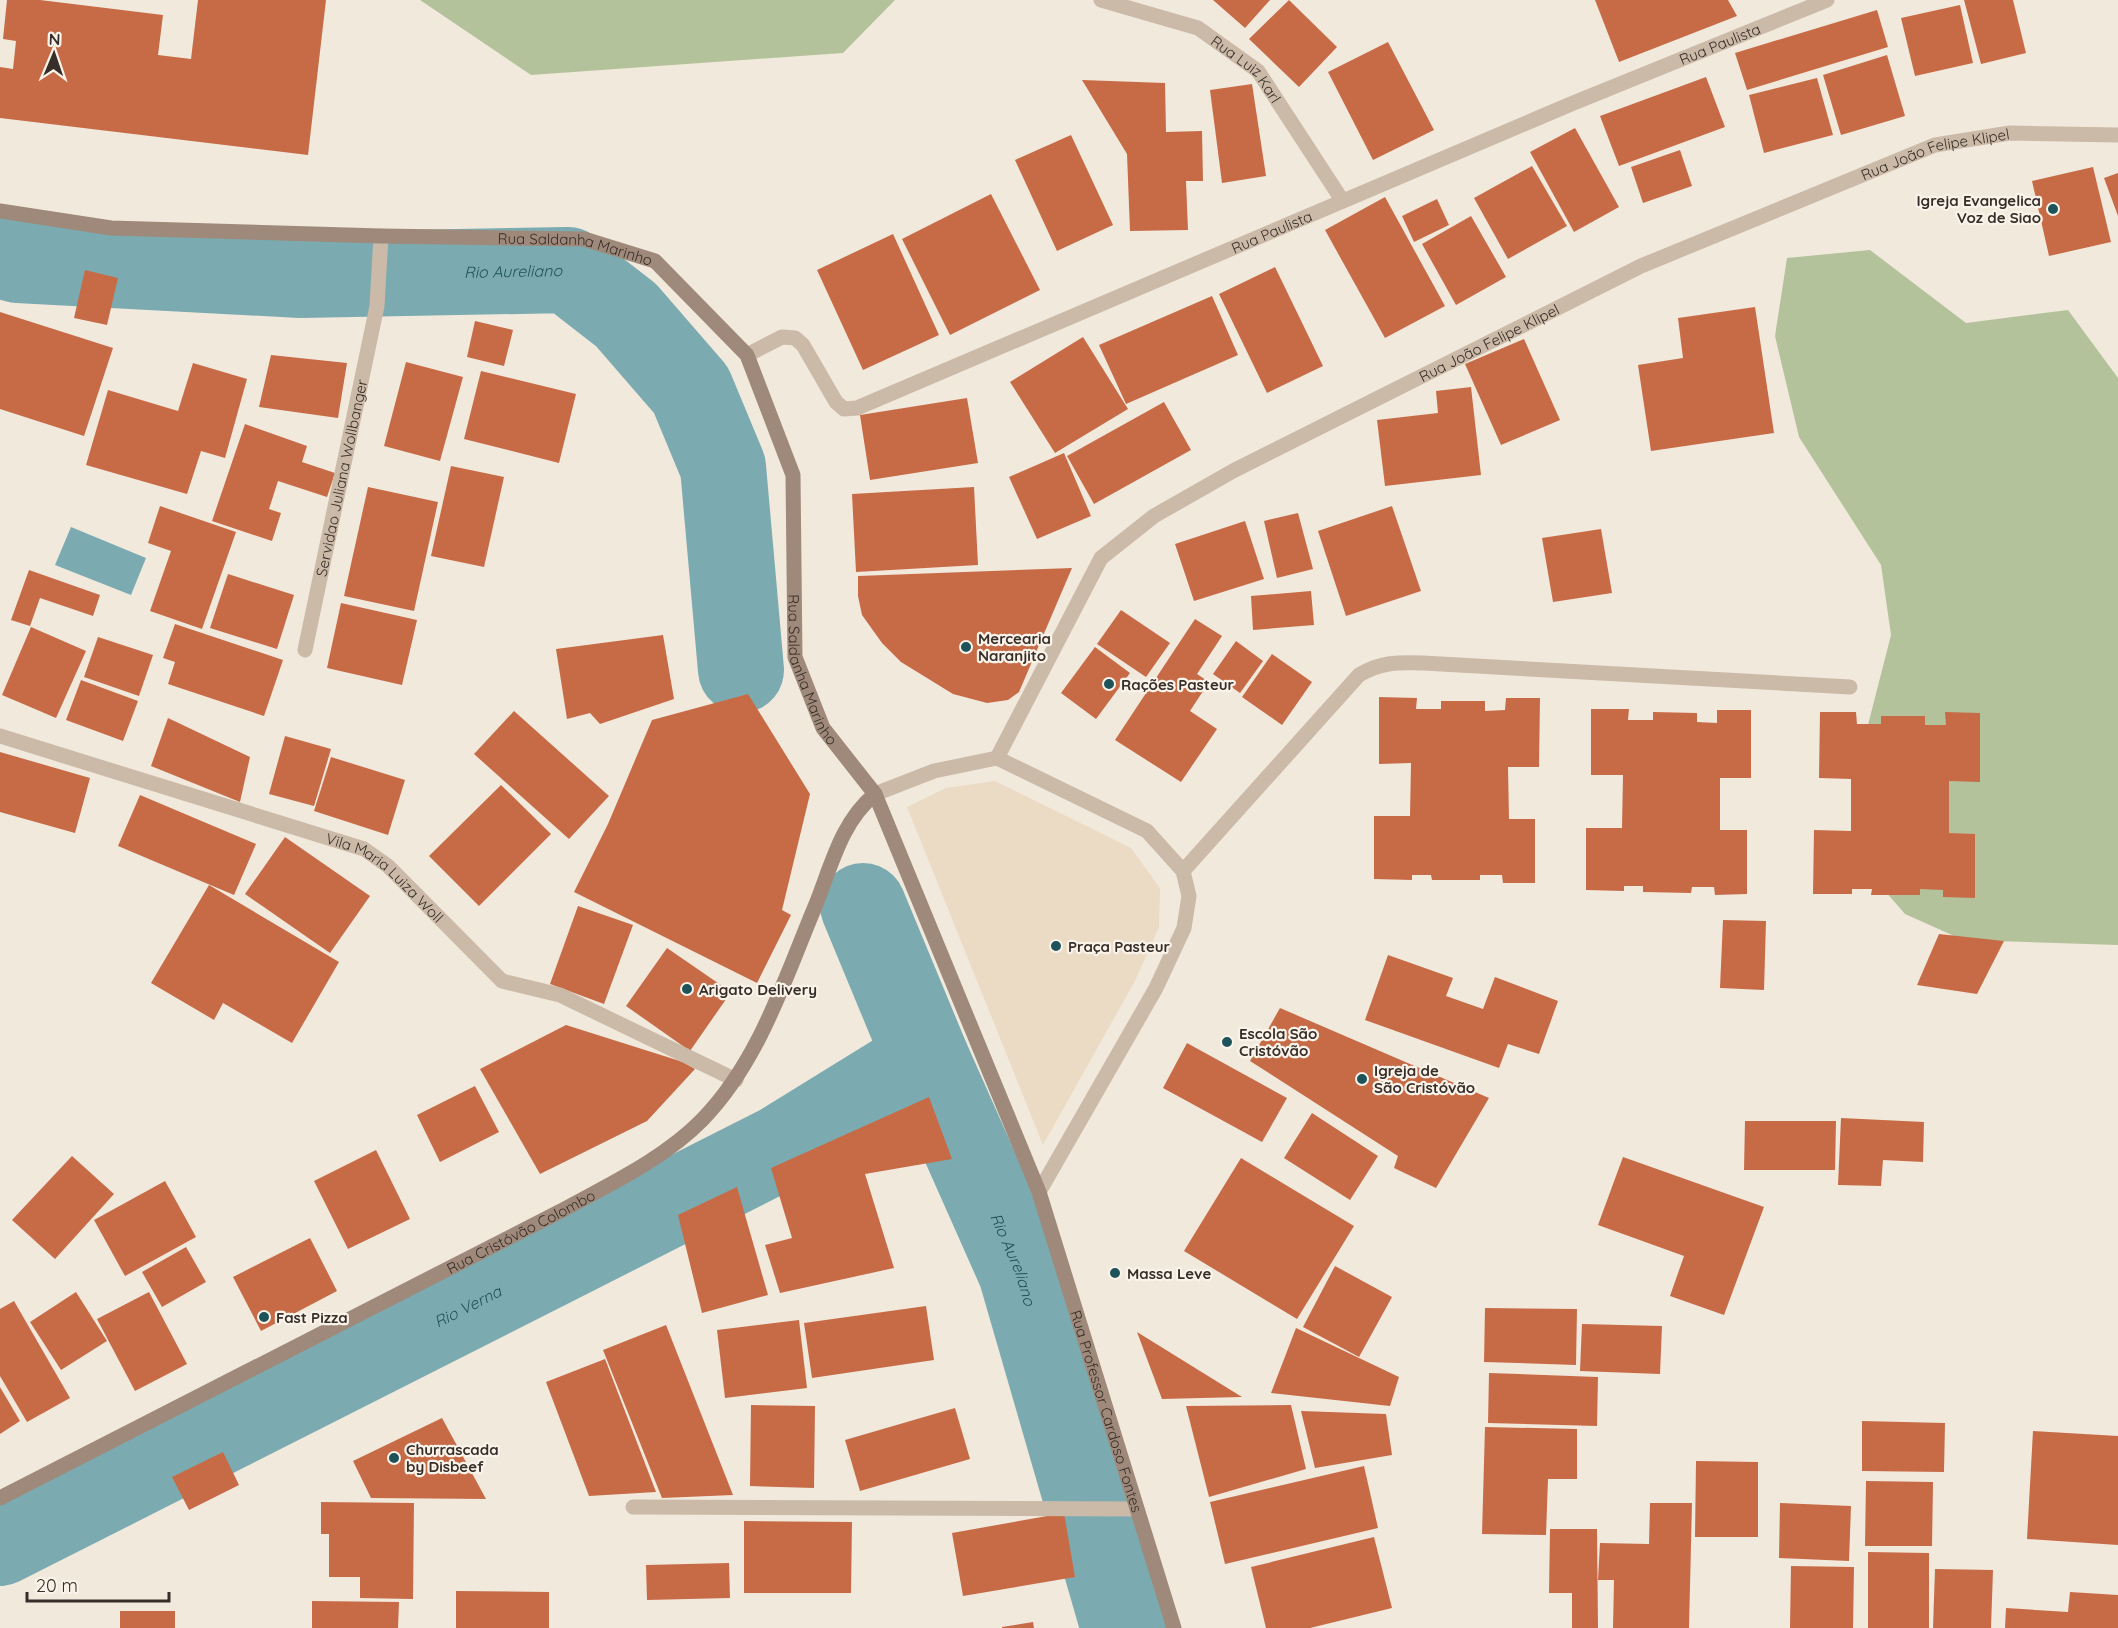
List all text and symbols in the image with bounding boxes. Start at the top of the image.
street label: Rua Paulista [1676,19,1763,69]
north arrow [24,24,84,84]
text: N [48,29,61,49]
street label: Rua Luiz Karl [1207,31,1286,106]
street label: Rua João Felipe Klipel [1858,124,2011,184]
place label: Igreja Evangelica Voz de Siao [1916,191,2041,227]
marker: Igreja Evangelica Voz de Siao [2046,202,2060,216]
street label: Rua Paulista [1228,206,1315,257]
street label: Rua Saldanha Marinho [498,228,655,269]
water label: Rio Aureliano [464,260,563,282]
street label: Rua João Felipe Klipel [1416,299,1562,386]
street label: Servidao Juliana Wollbanger [311,377,371,578]
street label: Rua Saldanha Marinho [785,594,842,749]
place label: Mercearia Naranjito [978,629,1051,665]
marker: Mercearia Naranjito [959,640,973,654]
place label: Rações Pasteur [1121,675,1235,694]
marker: Rações Pasteur [1102,677,1116,691]
street label: Vila Maria Luiza Woll [324,828,448,926]
place label: Praça Pasteur [1068,937,1171,956]
marker: Praça Pasteur [1049,939,1063,953]
place label: Arigato Delivery [699,980,817,999]
marker: Arigato Delivery [680,982,694,996]
place label: Escola São Cristóvão [1239,1024,1317,1060]
marker: Escola São Cristóvão [1220,1035,1234,1049]
place label: Igreja de São Cristóvão [1374,1061,1475,1097]
marker: Igreja de São Cristóvão [1355,1072,1369,1086]
street label: Rua Cristóvão Colombo [443,1185,598,1278]
water label: Rio Aureliano [986,1210,1041,1309]
place label: Massa Leve [1127,1264,1211,1283]
marker: Massa Leve [1108,1266,1122,1280]
water label: Rio Verna [431,1280,506,1332]
place label: Fast Pizza [276,1308,348,1327]
street label: Rua Professor Cardoso Fontes [1067,1308,1147,1515]
marker: Fast Pizza [257,1310,271,1324]
place label: Churrascada by Disbeef [406,1440,499,1476]
marker: Churrascada by Disbeef [387,1451,401,1465]
scale bar [27,1565,170,1603]
text: 20 m [36,1574,78,1597]

